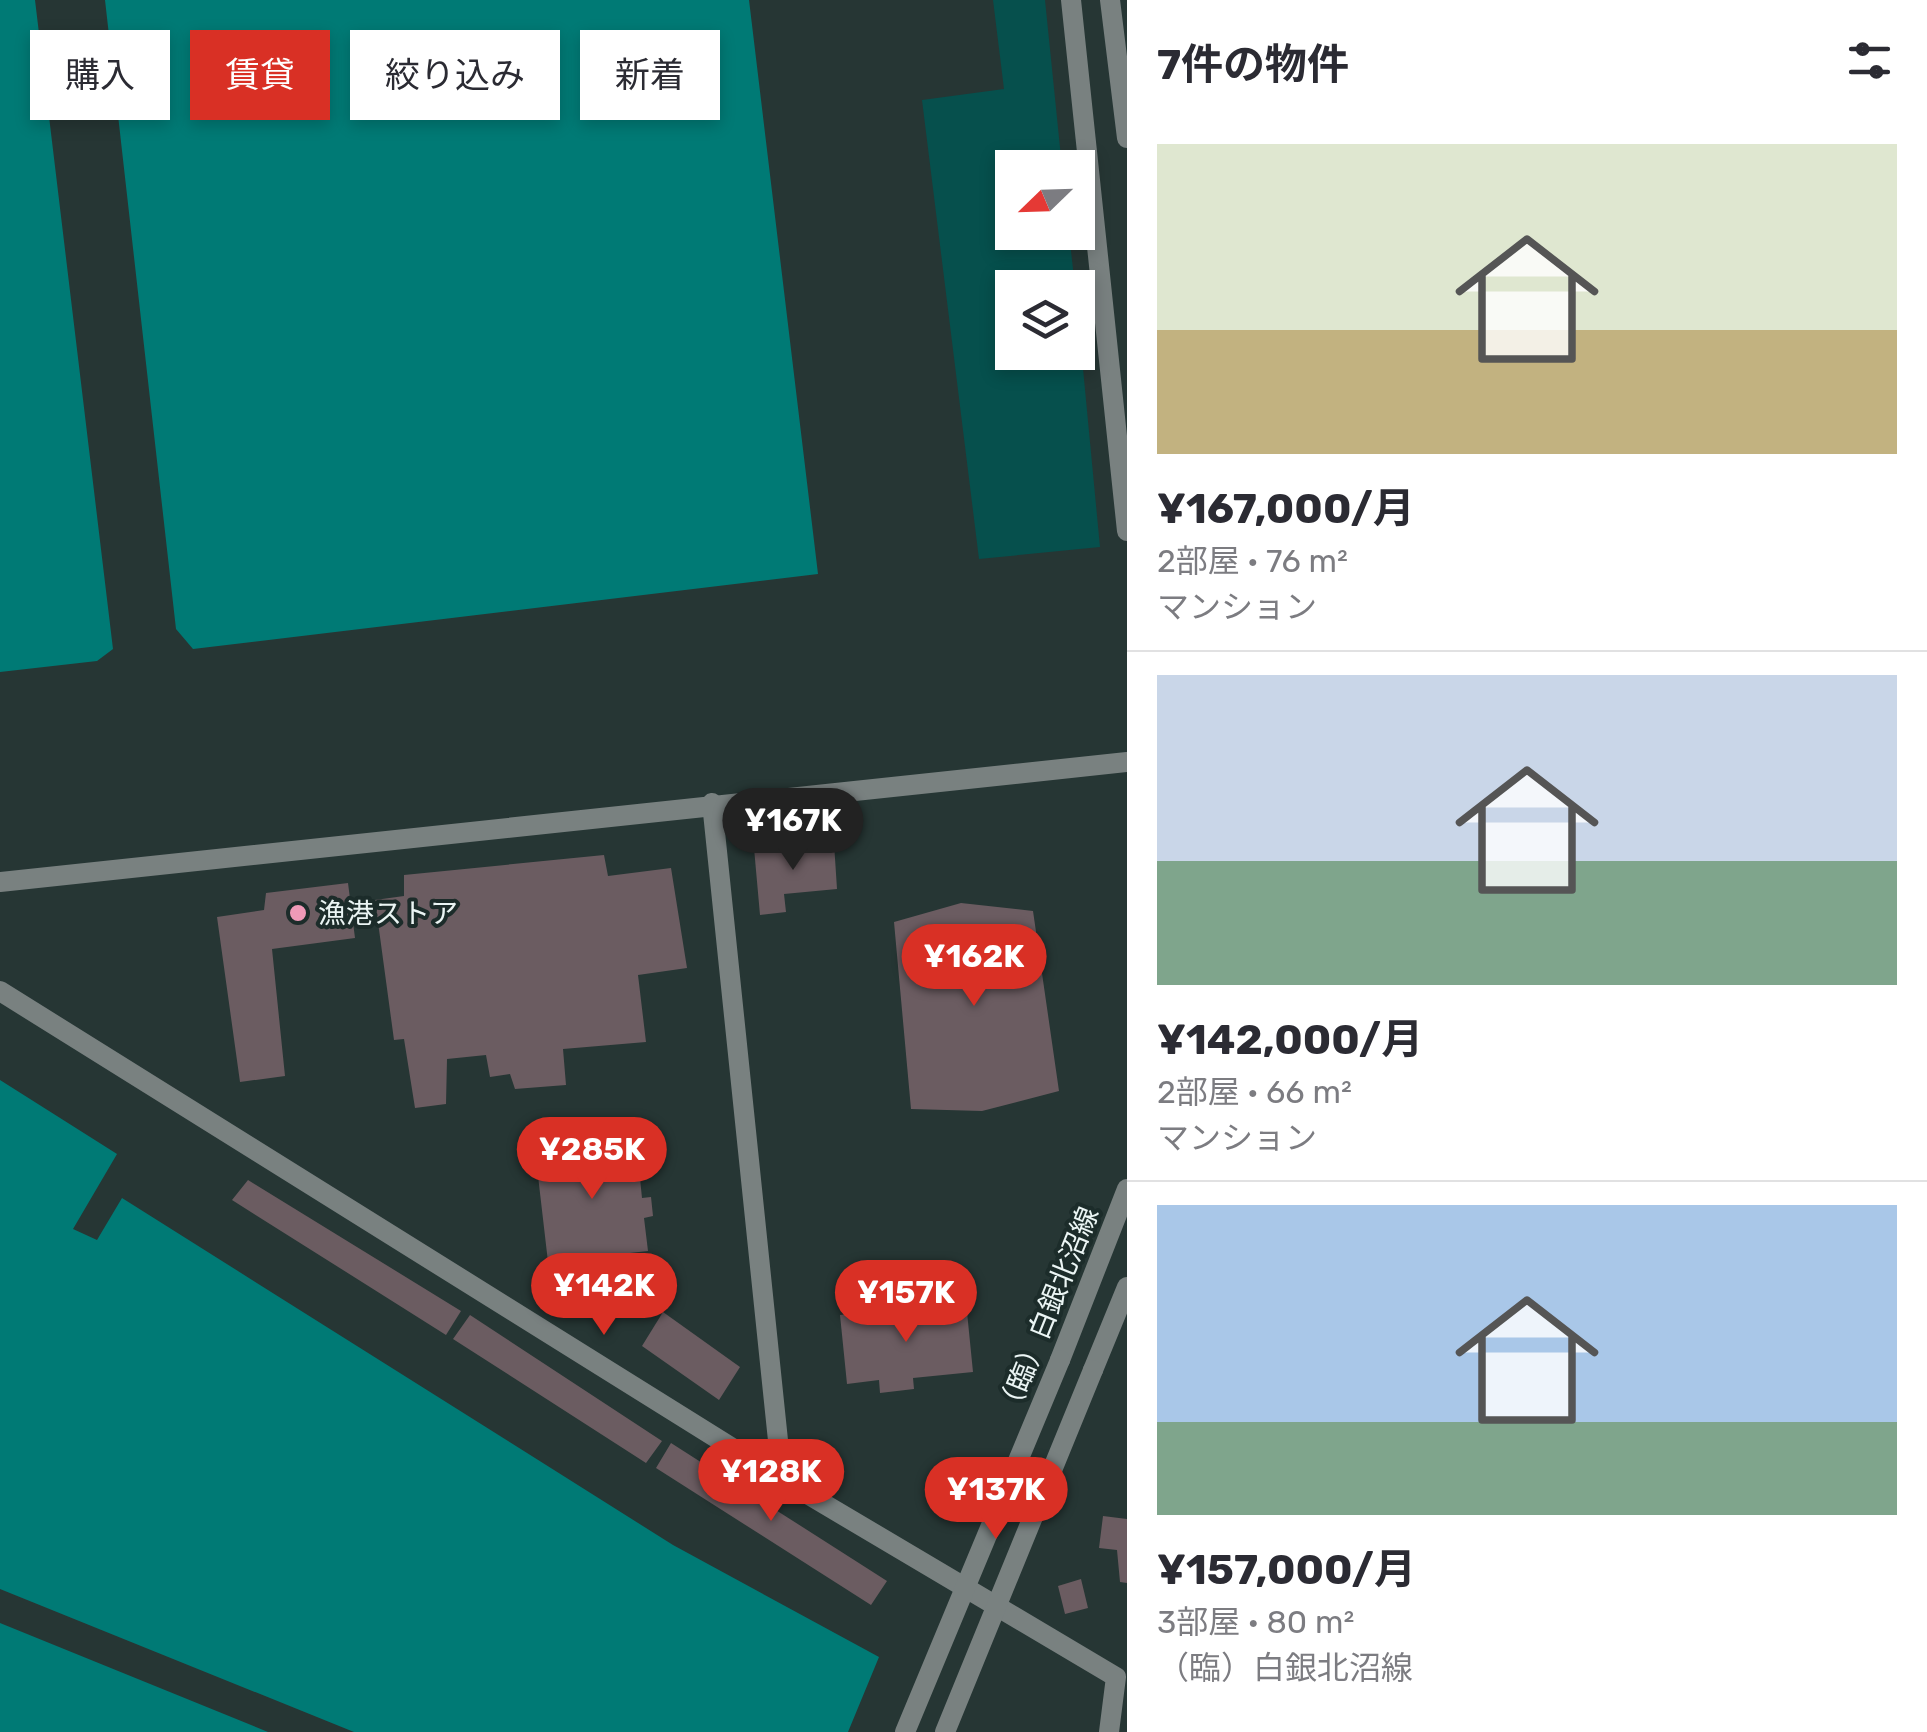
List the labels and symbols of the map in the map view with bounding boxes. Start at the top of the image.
north arrow [995,150,1095,250]
pin: ¥167K [723,788,863,873]
place label: 漁港ストア [318,897,458,930]
marker: 漁港ストア [287,902,309,924]
pin: ¥162K [904,924,1044,1009]
pin: ¥285K [522,1117,662,1202]
street label: （臨）白銀北沼線 [991,1202,1105,1422]
pin: ¥142K [534,1253,674,1338]
pin: ¥157K [836,1260,976,1345]
pin: ¥128K [701,1439,841,1524]
pin: ¥137K [926,1457,1066,1542]

